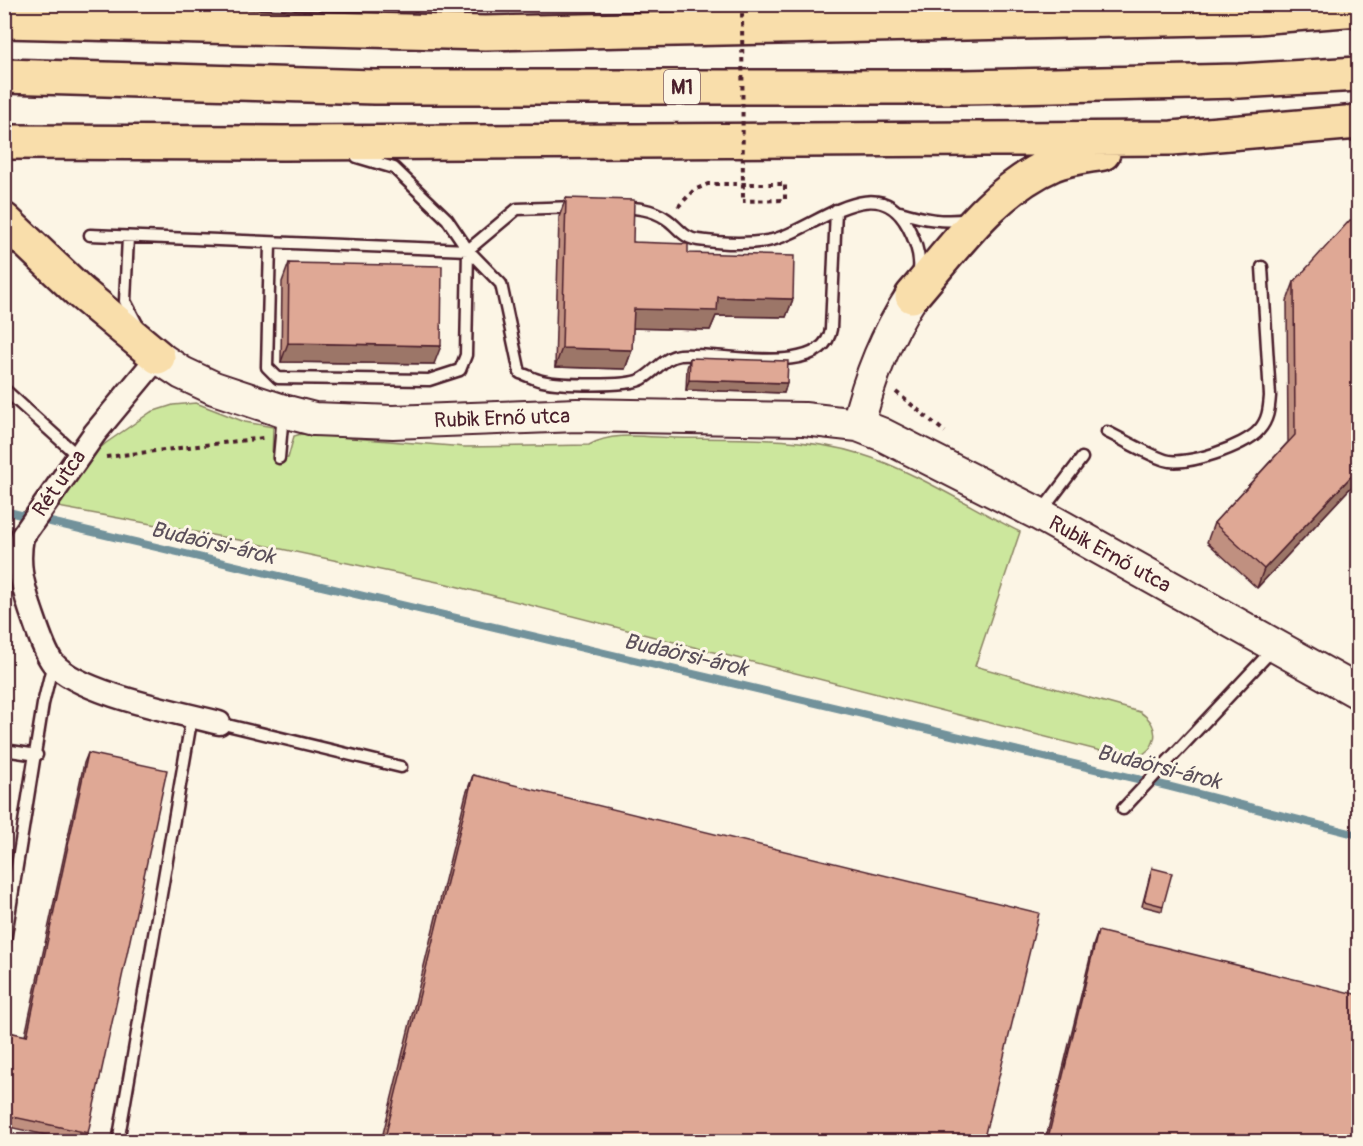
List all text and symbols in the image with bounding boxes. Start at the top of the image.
road number: M1 [664,70,700,104]
street label: Rubik Ernő utca [434,403,570,434]
street label: Rét utca [27,444,92,522]
street label: Rubik Ernő utca [1044,510,1176,599]
water label: Budaörsi-árok [148,515,279,571]
water label: Budaörsi-árok [621,627,752,683]
water label: Budaörsi-árok [1094,738,1225,796]

